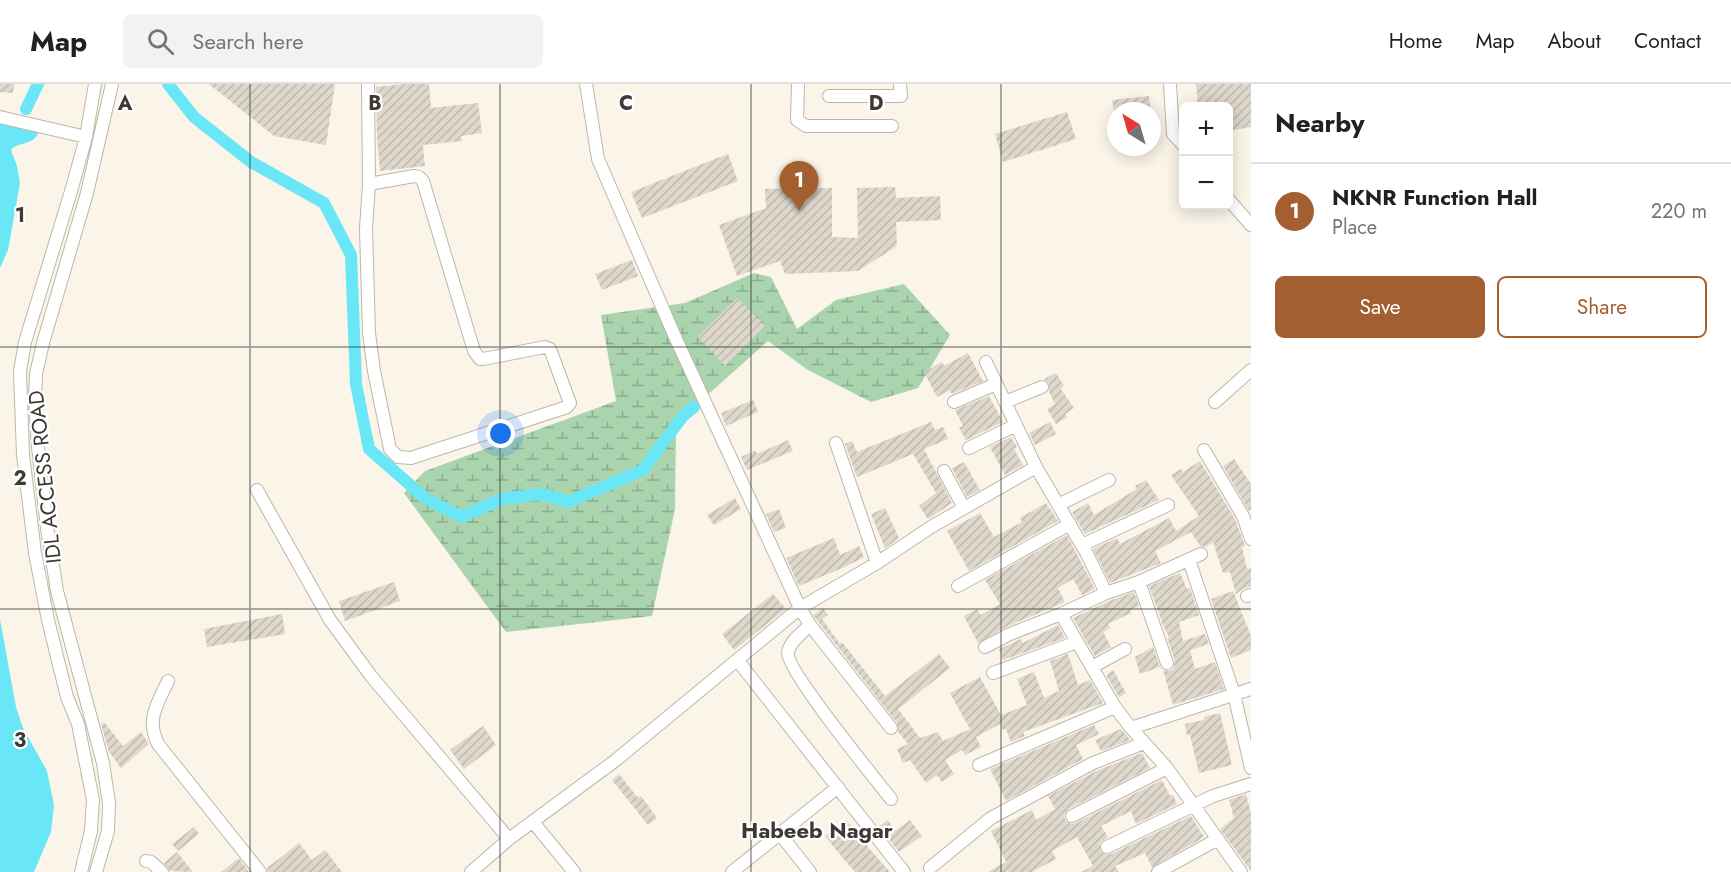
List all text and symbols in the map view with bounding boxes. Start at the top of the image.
search box [123,14,543,68]
text: Map [30,21,87,62]
icon: search [144,25,177,58]
text: Search here [192,25,304,57]
text: Home [1389,26,1442,56]
text: Map [1475,26,1515,56]
text: About [1548,26,1601,56]
text: Contact [1634,26,1701,56]
text: A [117,89,133,118]
text: B [368,89,382,118]
text: C [619,89,633,118]
text: D [869,89,883,118]
north arrow [1107,102,1161,156]
map controls [1179,102,1233,210]
button: + [1179,102,1233,156]
text: Nearby [1275,104,1364,142]
button: − [1179,156,1233,210]
pin: 1 [780,162,818,211]
text: NKNR Function Hall [1332,181,1537,213]
text: 1 [1289,197,1300,226]
text: 220 m [1651,197,1707,226]
text: 1 [15,201,25,230]
text: Place [1332,213,1377,242]
button: Save [1275,276,1485,338]
button: Share [1497,276,1707,338]
street label: IDL ACCESS ROAD [21,389,69,565]
your location [486,419,515,448]
text: 2 [13,464,27,493]
text: 3 [14,726,26,755]
district label: Habeeb Nagar [741,814,893,846]

